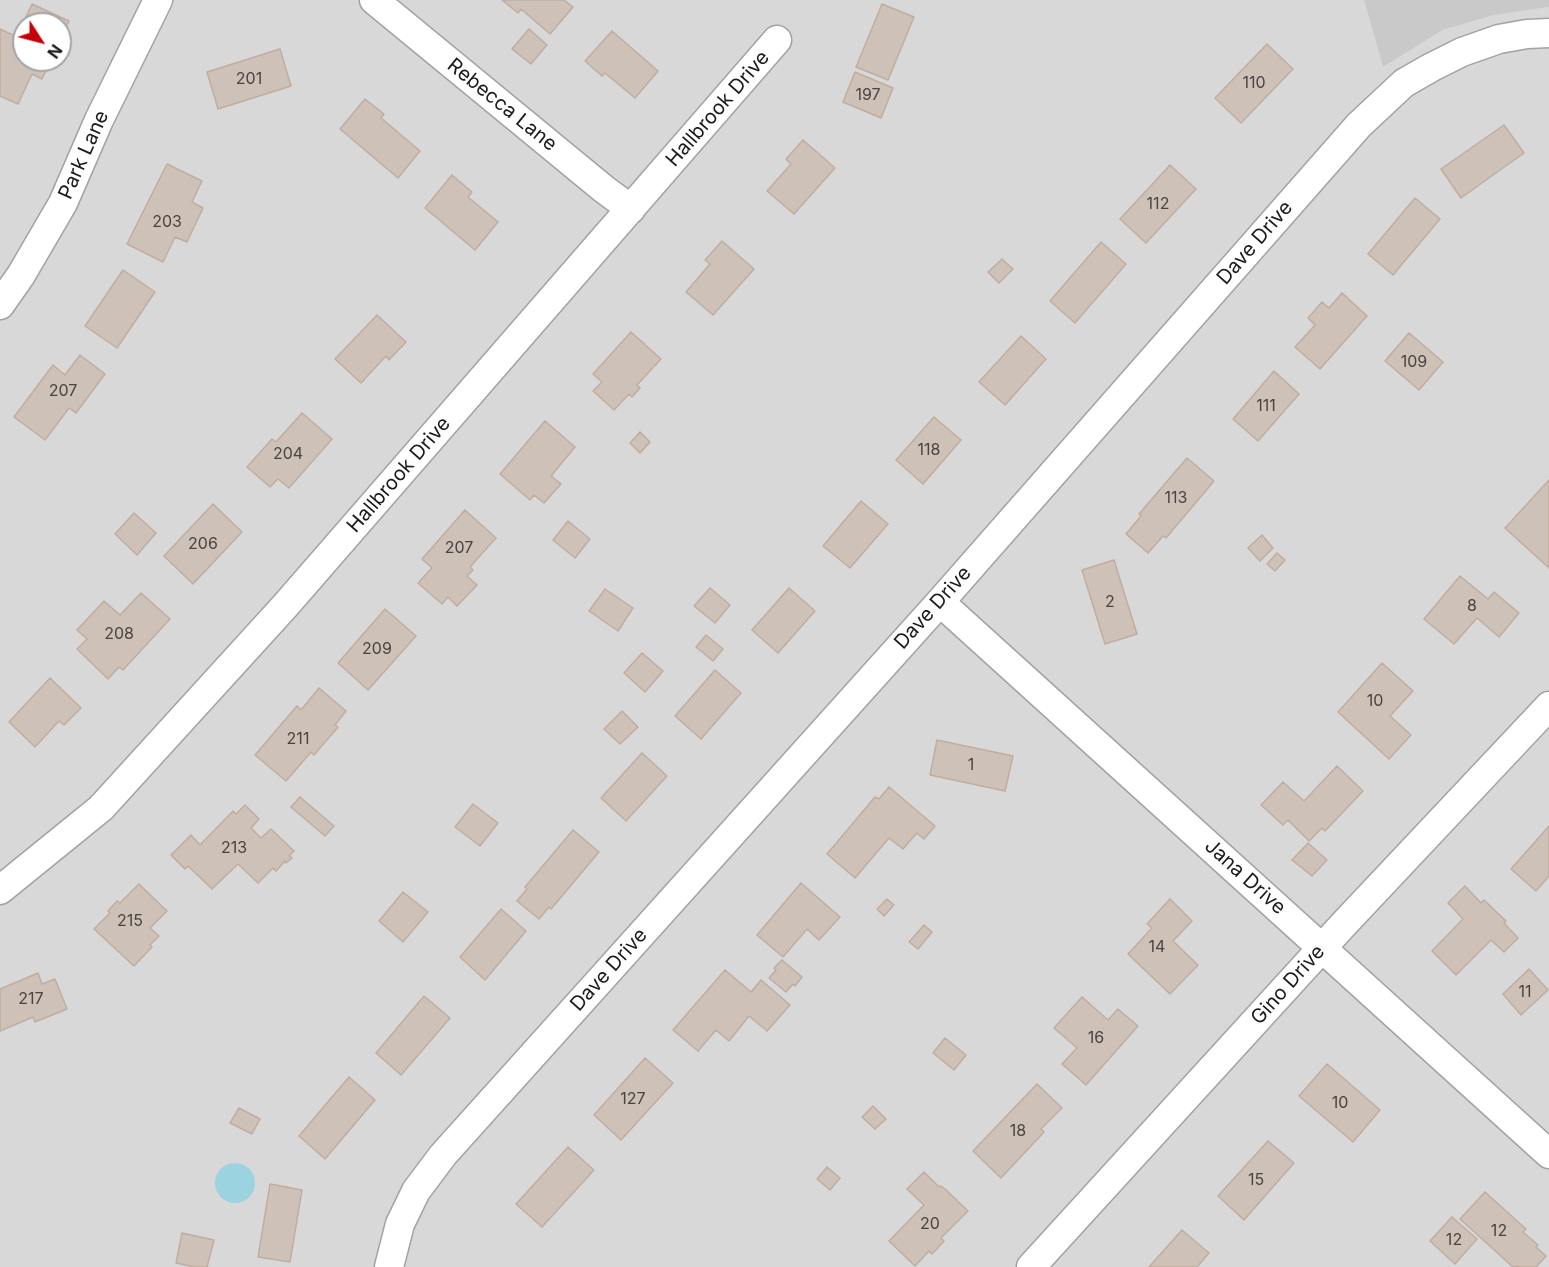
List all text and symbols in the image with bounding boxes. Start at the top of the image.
north arrow [12,12,72,72]
text: N [43,41,67,62]
street label: Hallbrook Drive [661,46,775,172]
street label: Rebecca Lane [442,53,562,157]
house number: 201 [236,69,262,89]
house number: 110 [1242,73,1266,93]
house number: 197 [855,85,881,105]
street label: Park Lane [54,107,114,203]
house number: 112 [1147,194,1169,214]
street label: Dave Drive [1212,196,1298,290]
house number: 203 [152,212,182,232]
house number: 109 [1401,352,1427,372]
house number: 207 [49,381,77,401]
house number: 111 [1256,396,1276,416]
street label: Hallbrook Drive [342,412,456,538]
house number: 118 [918,440,940,460]
house number: 204 [273,444,303,464]
house number: 113 [1165,488,1187,508]
house number: 206 [188,534,218,554]
house number: 207 [445,538,473,558]
street label: Dave Drive [890,562,976,654]
house number: 2 [1105,592,1115,612]
house number: 8 [1467,596,1477,616]
house number: 208 [104,624,134,644]
house number: 209 [362,639,392,659]
house number: 10 [1367,691,1383,711]
house number: 211 [287,729,309,749]
house number: 1 [968,755,974,775]
street label: Jana Drive [1199,834,1291,920]
house number: 213 [221,838,247,858]
house number: 215 [117,911,143,931]
street label: Dave Drive [566,924,652,1016]
house number: 14 [1149,937,1165,957]
street label: Gino Drive [1246,940,1330,1030]
house number: 11 [1518,982,1532,1002]
house number: 217 [18,989,44,1009]
house number: 16 [1088,1028,1104,1048]
house number: 127 [620,1089,646,1109]
house number: 10 [1332,1093,1348,1113]
house number: 18 [1010,1121,1026,1141]
house number: 15 [1248,1170,1264,1190]
house number: 20 [920,1214,940,1234]
house number: 12 [1491,1221,1507,1241]
house number: 12 [1446,1230,1462,1250]

